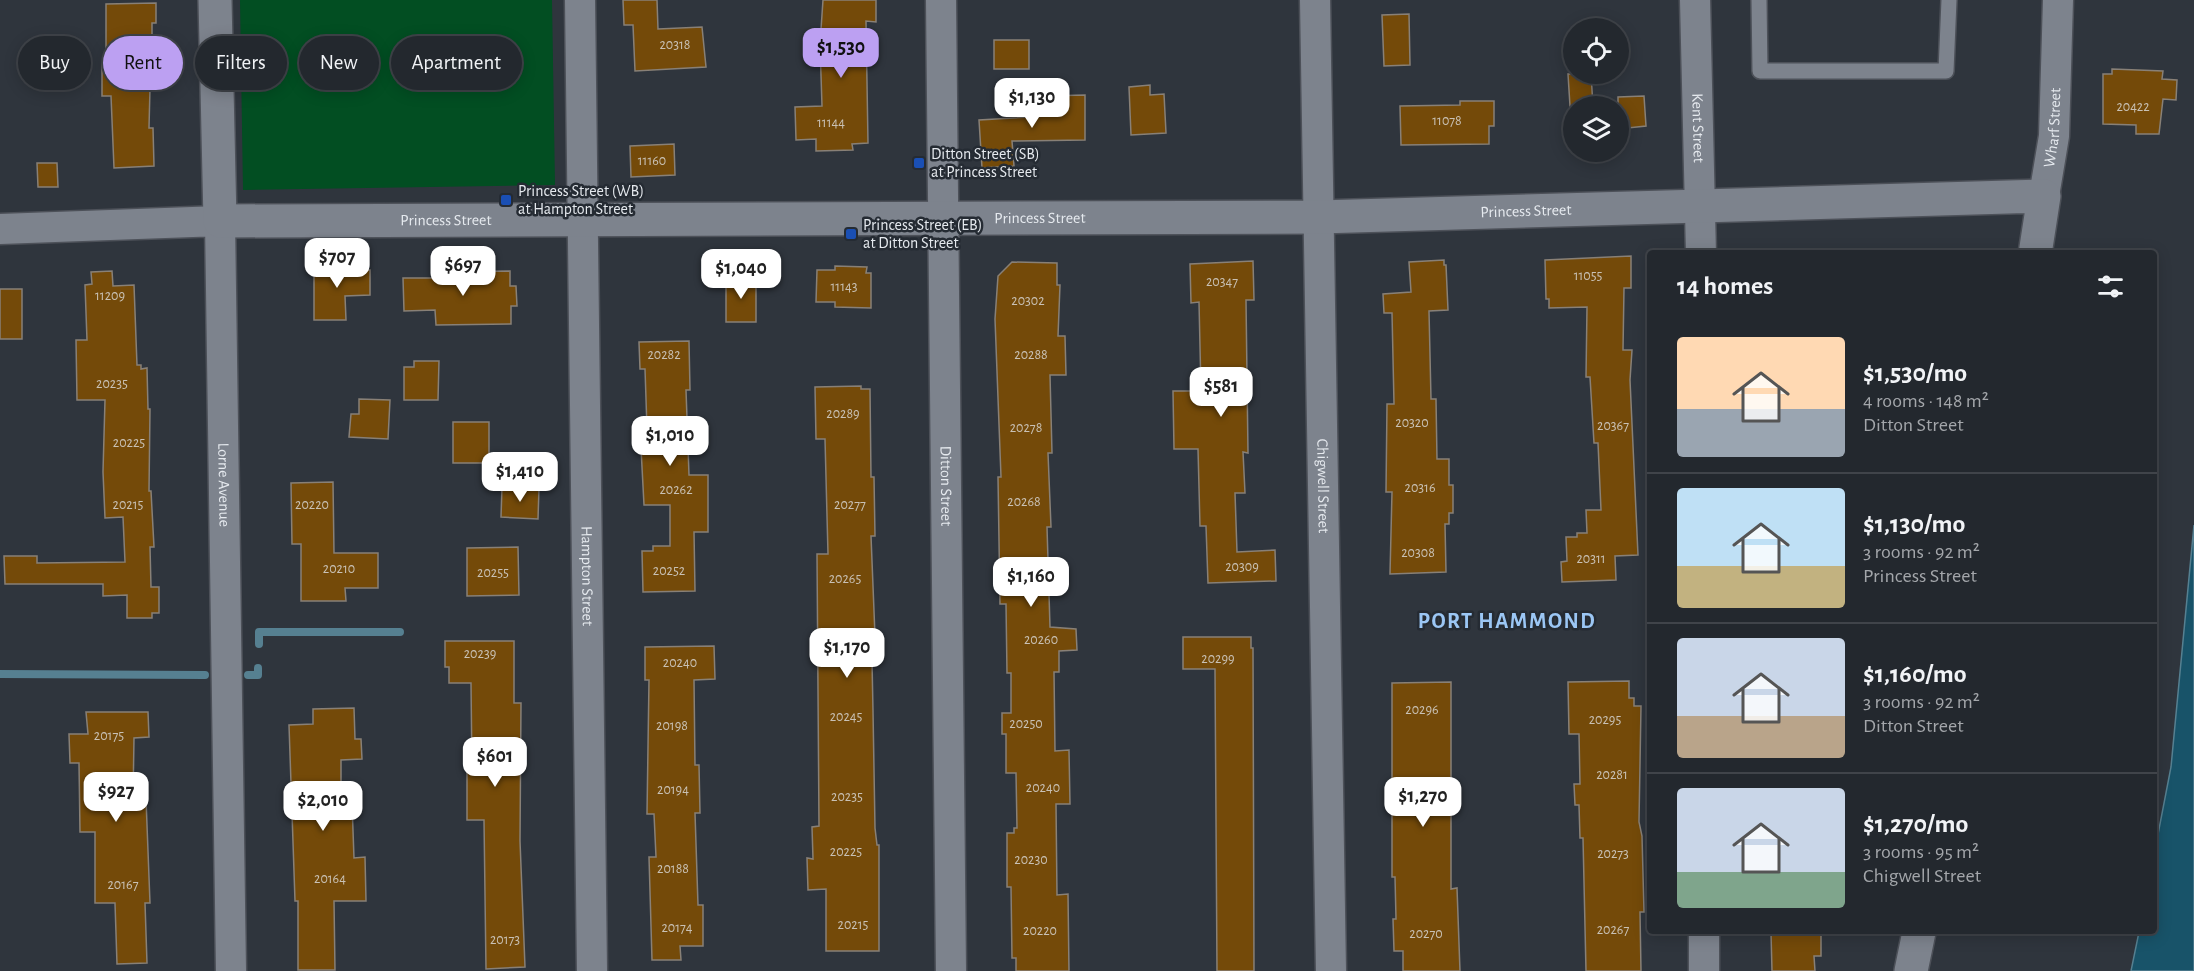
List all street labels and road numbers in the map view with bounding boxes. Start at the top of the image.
street label: Wharf Street [2041,88,2063,169]
street label: Kent Street [1689,93,1707,163]
street label: Princess Street [1480,202,1572,220]
street label: Princess Street [994,210,1086,226]
street label: Princess Street [400,212,492,228]
street label: Chigwell Street [1314,439,1332,533]
street label: Lorne Avenue [215,443,232,527]
street label: Ditton Street [938,446,954,526]
street label: Hampton Street [579,526,596,626]

